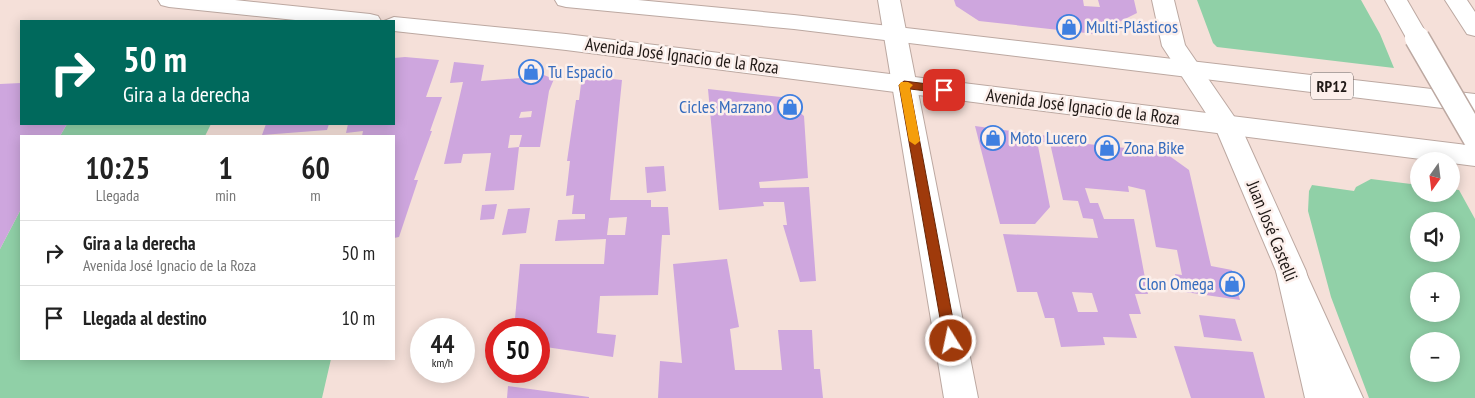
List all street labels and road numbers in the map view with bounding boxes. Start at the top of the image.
street label: Avenida José Ignacio de la Roza [584,32,780,79]
road number: RP12 [1311,72,1353,100]
street label: Avenida José Ignacio de la Roza [985,83,1181,130]
street label: Juan José Castelli [1242,176,1303,284]

